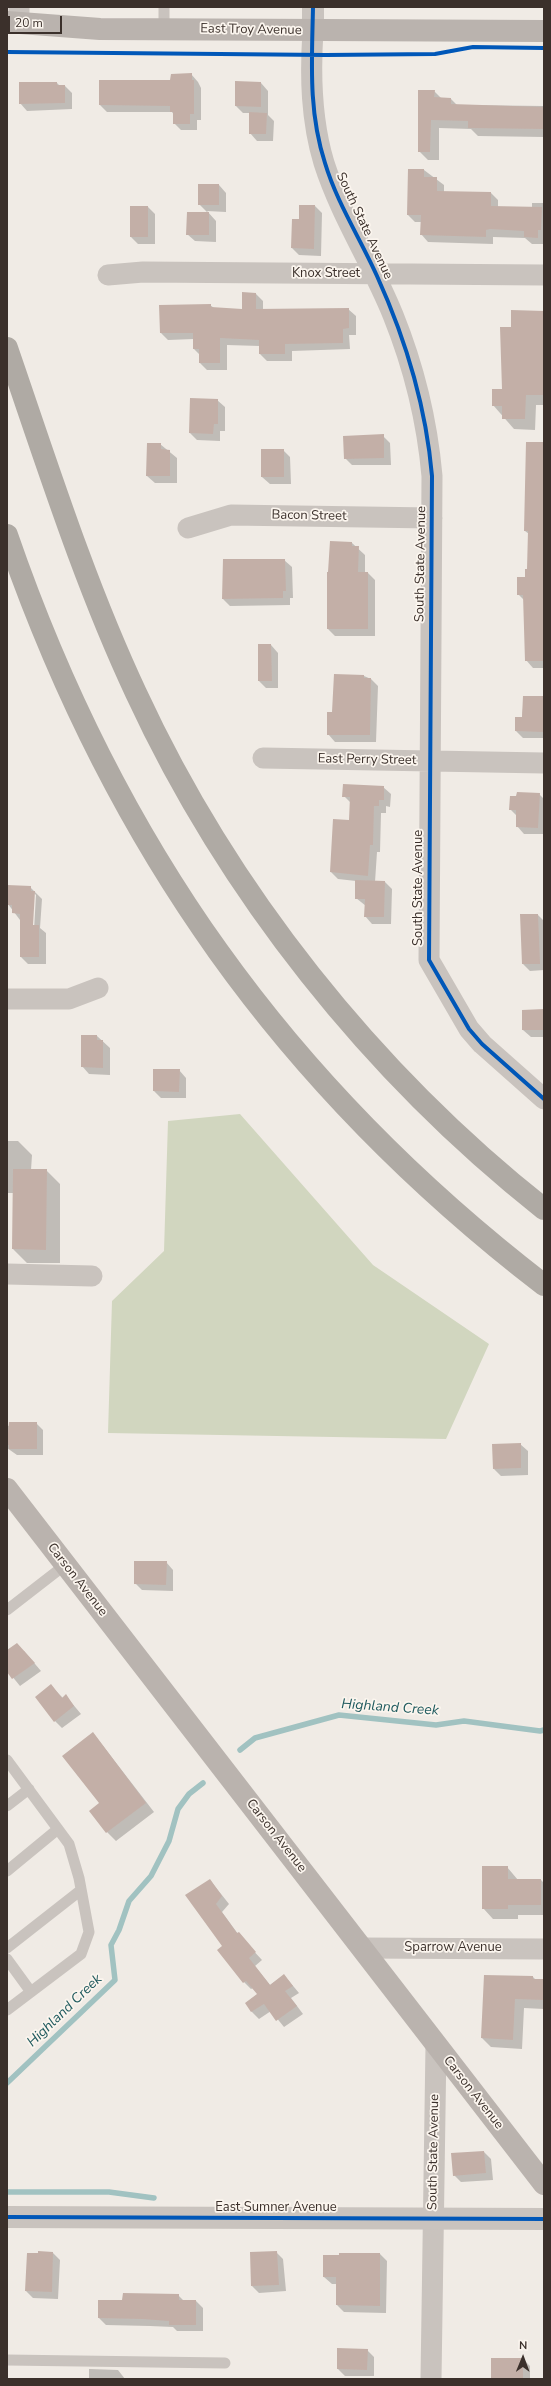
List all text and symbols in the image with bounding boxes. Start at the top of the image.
scale bar [10,8,64,34]
text: 20 m [15,15,43,31]
street label: East Troy Avenue [200,21,302,39]
street label: South State Avenue [332,170,396,282]
street label: Knox Street [292,266,360,282]
street label: South State Avenue [412,506,430,622]
street label: Bacon Street [271,508,347,524]
street label: East Perry Street [318,751,416,769]
street label: South State Avenue [411,830,427,946]
street label: Carson Avenue [44,1540,110,1620]
water label: Highland Creek [341,1696,439,1720]
street label: Carson Avenue [243,1796,309,1876]
street label: Sparrow Avenue [404,1940,502,1956]
water label: Highland Creek [24,1971,106,2051]
street label: Carson Avenue [440,2053,506,2133]
street label: South State Avenue [425,2094,443,2210]
street label: East Sumner Avenue [215,2200,337,2216]
north arrow [503,2338,543,2378]
text: N [519,2338,527,2353]

